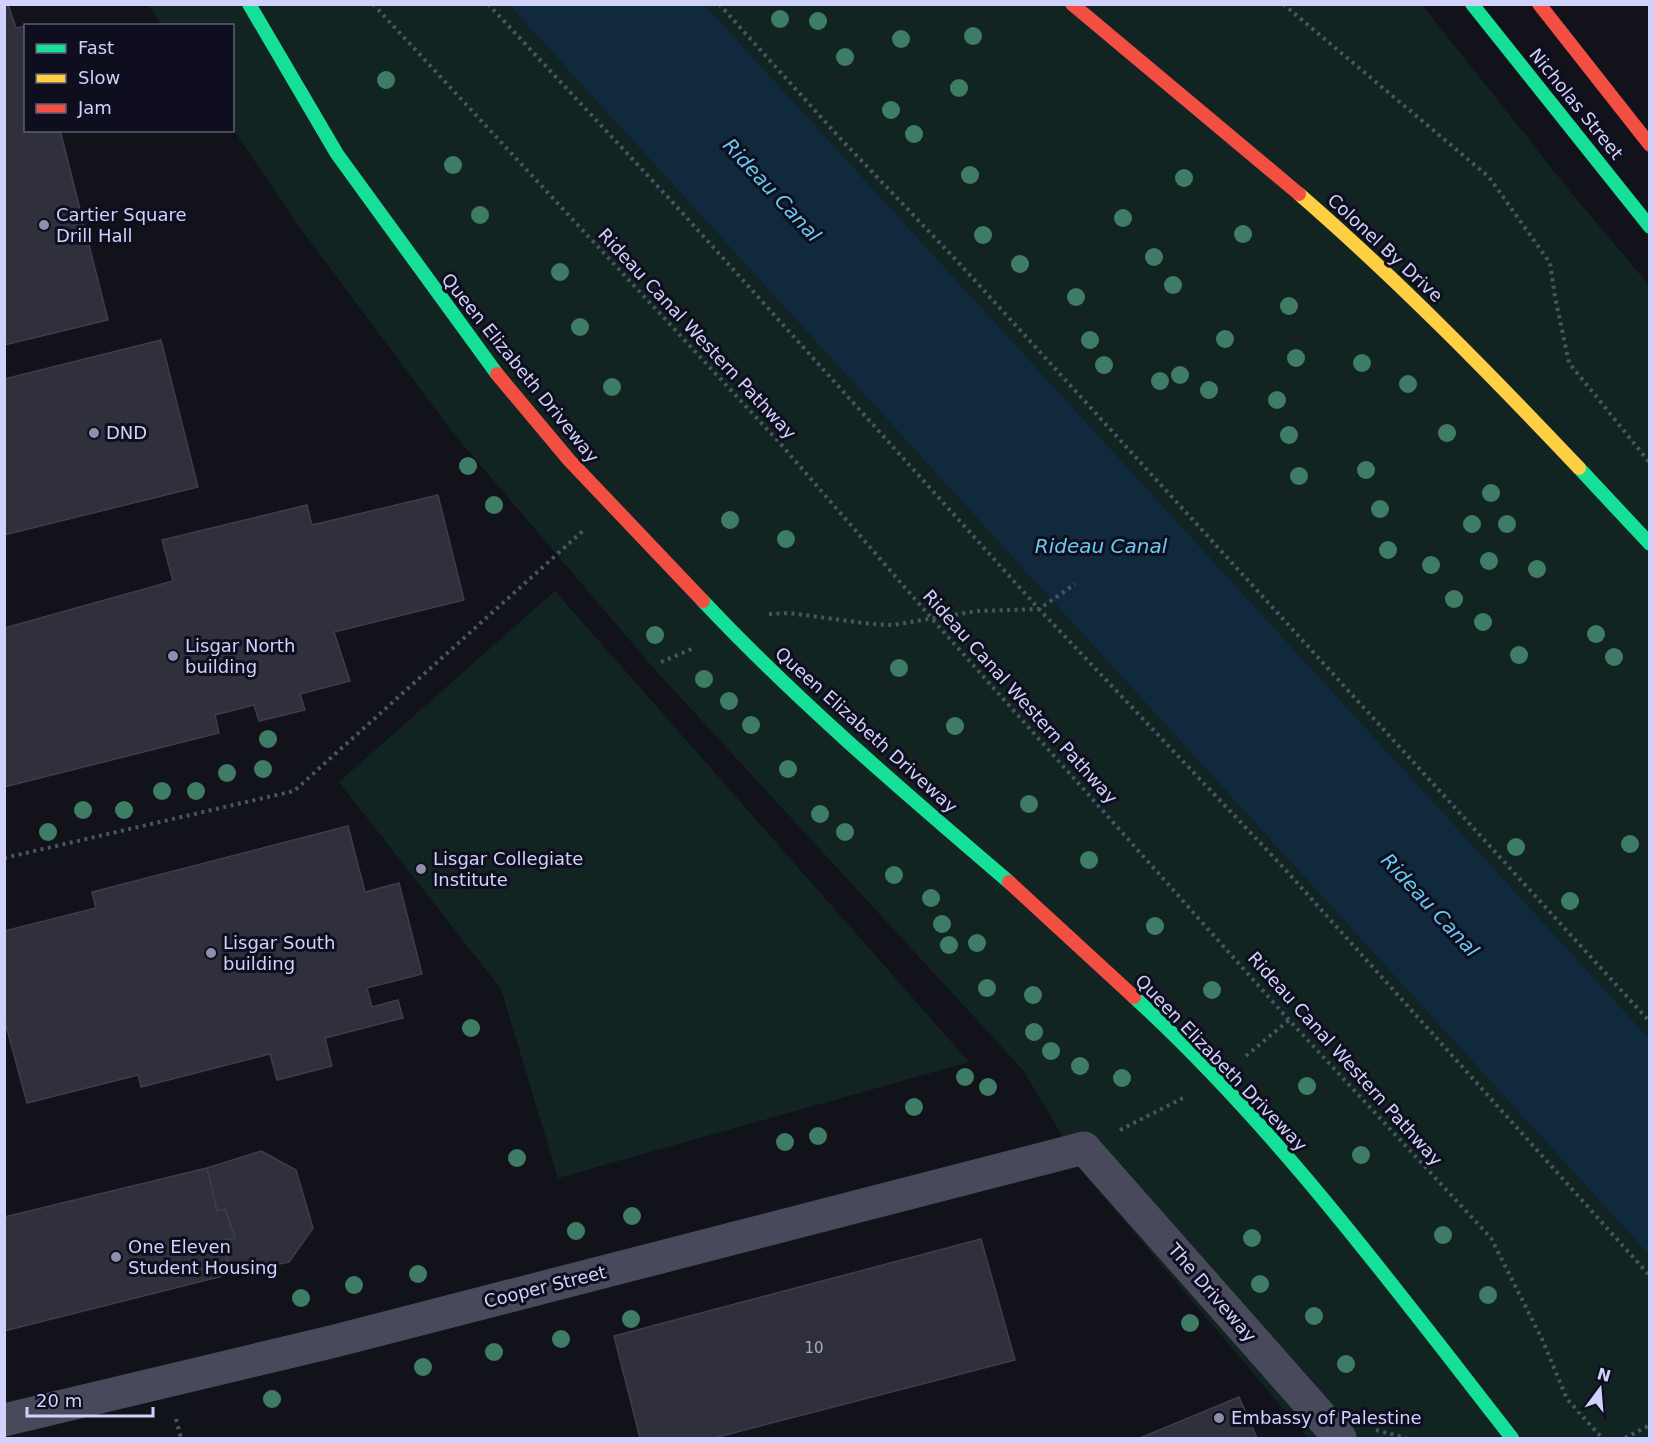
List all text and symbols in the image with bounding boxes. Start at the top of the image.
legend [24,24,234,132]
text: Fast [78,37,114,58]
street label: Nicholas Street [1525,44,1628,163]
text: Slow [78,67,120,88]
text: Jam [77,97,112,118]
water label: Rideau Canal [718,133,826,247]
street label: Colonel By Drive [1324,189,1447,306]
place label: Cartier Square Drill Hall [56,204,187,246]
marker: Cartier Square Drill Hall [37,218,51,232]
street label: Rideau Canal Western Pathway [594,224,801,444]
street label: Queen Elizabeth Driveway [437,269,604,467]
place label: DND [106,422,147,443]
marker: DND [87,426,101,440]
water label: Rideau Canal [1035,534,1168,558]
street label: Rideau Canal Western Pathway [919,585,1122,808]
place label: Lisgar North building [185,635,295,677]
street label: Queen Elizabeth Driveway [771,642,962,817]
marker: Lisgar North building [166,649,180,663]
place label: Lisgar Collegiate Institute [433,848,583,890]
water label: Rideau Canal [1376,848,1484,962]
marker: Lisgar Collegiate Institute [414,862,428,876]
place label: Lisgar South building [223,932,335,974]
marker: Lisgar South building [204,946,218,960]
street label: Rideau Canal Western Pathway [1244,947,1447,1170]
street label: Queen Elizabeth Driveway [1131,970,1312,1156]
place label: One Eleven Student Housing [128,1236,278,1278]
street label: The Driveway [1163,1238,1261,1346]
marker: One Eleven Student Housing [109,1250,123,1264]
street label: Cooper Street [482,1261,608,1312]
house number: 10 [804,1339,824,1357]
north arrow [1570,1359,1630,1419]
text: N [1595,1364,1613,1386]
scale bar [27,1380,153,1418]
text: 20 m [36,1390,82,1411]
place label: Embassy of Palestine [1231,1407,1422,1428]
marker: Embassy of Palestine [1212,1411,1226,1425]

